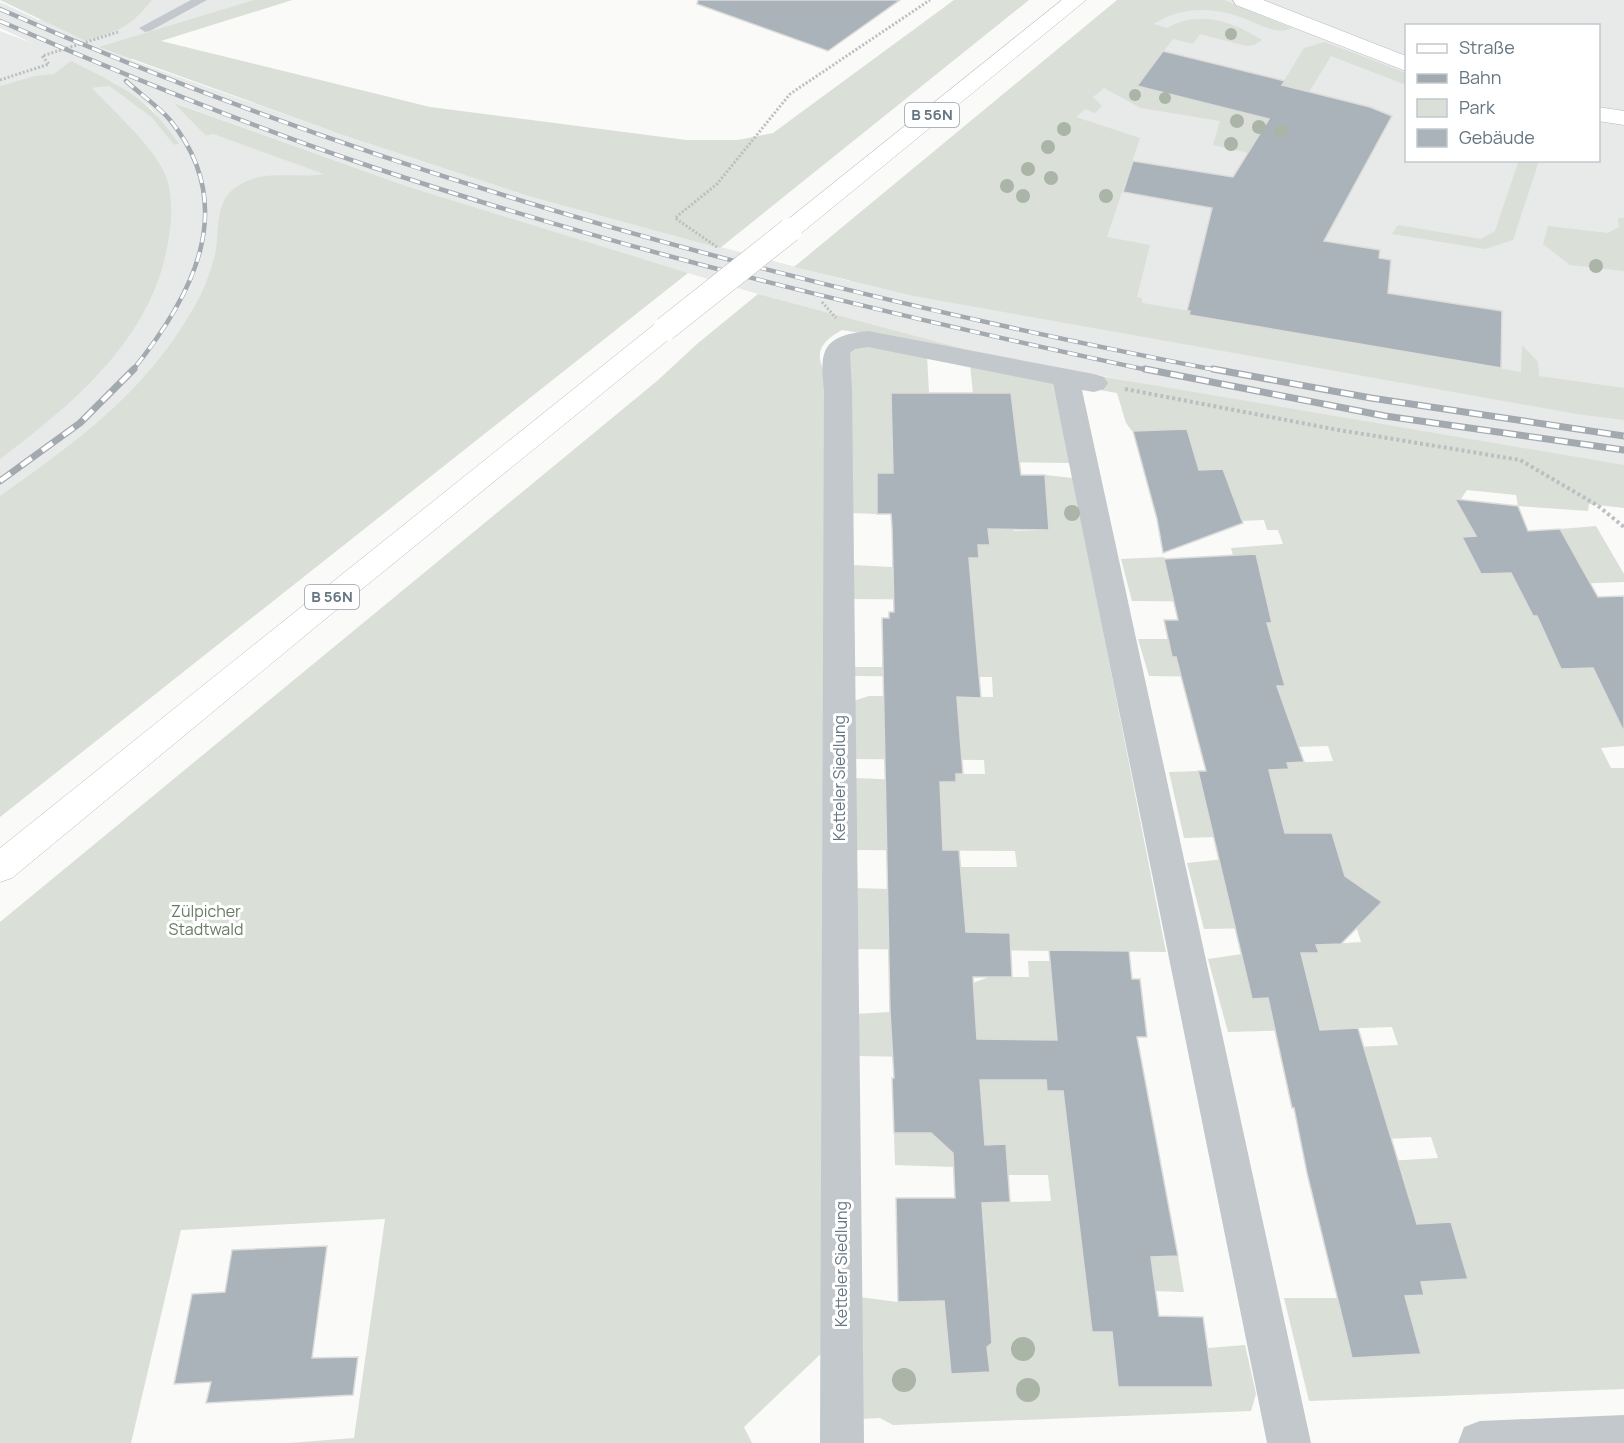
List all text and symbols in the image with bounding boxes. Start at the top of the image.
legend [1405,24,1600,162]
text: Straße [1459,35,1515,59]
text: Bahn [1459,65,1501,89]
text: Park [1459,95,1496,119]
road number: B 56N [905,103,959,127]
text: Gebäude [1459,125,1535,149]
road number: B 56N [305,585,359,609]
street label: Ketteler Siedlung [828,715,850,841]
park label: Zülpicher Stadtwald [169,900,243,940]
street label: Ketteler Siedlung [830,1201,852,1327]

